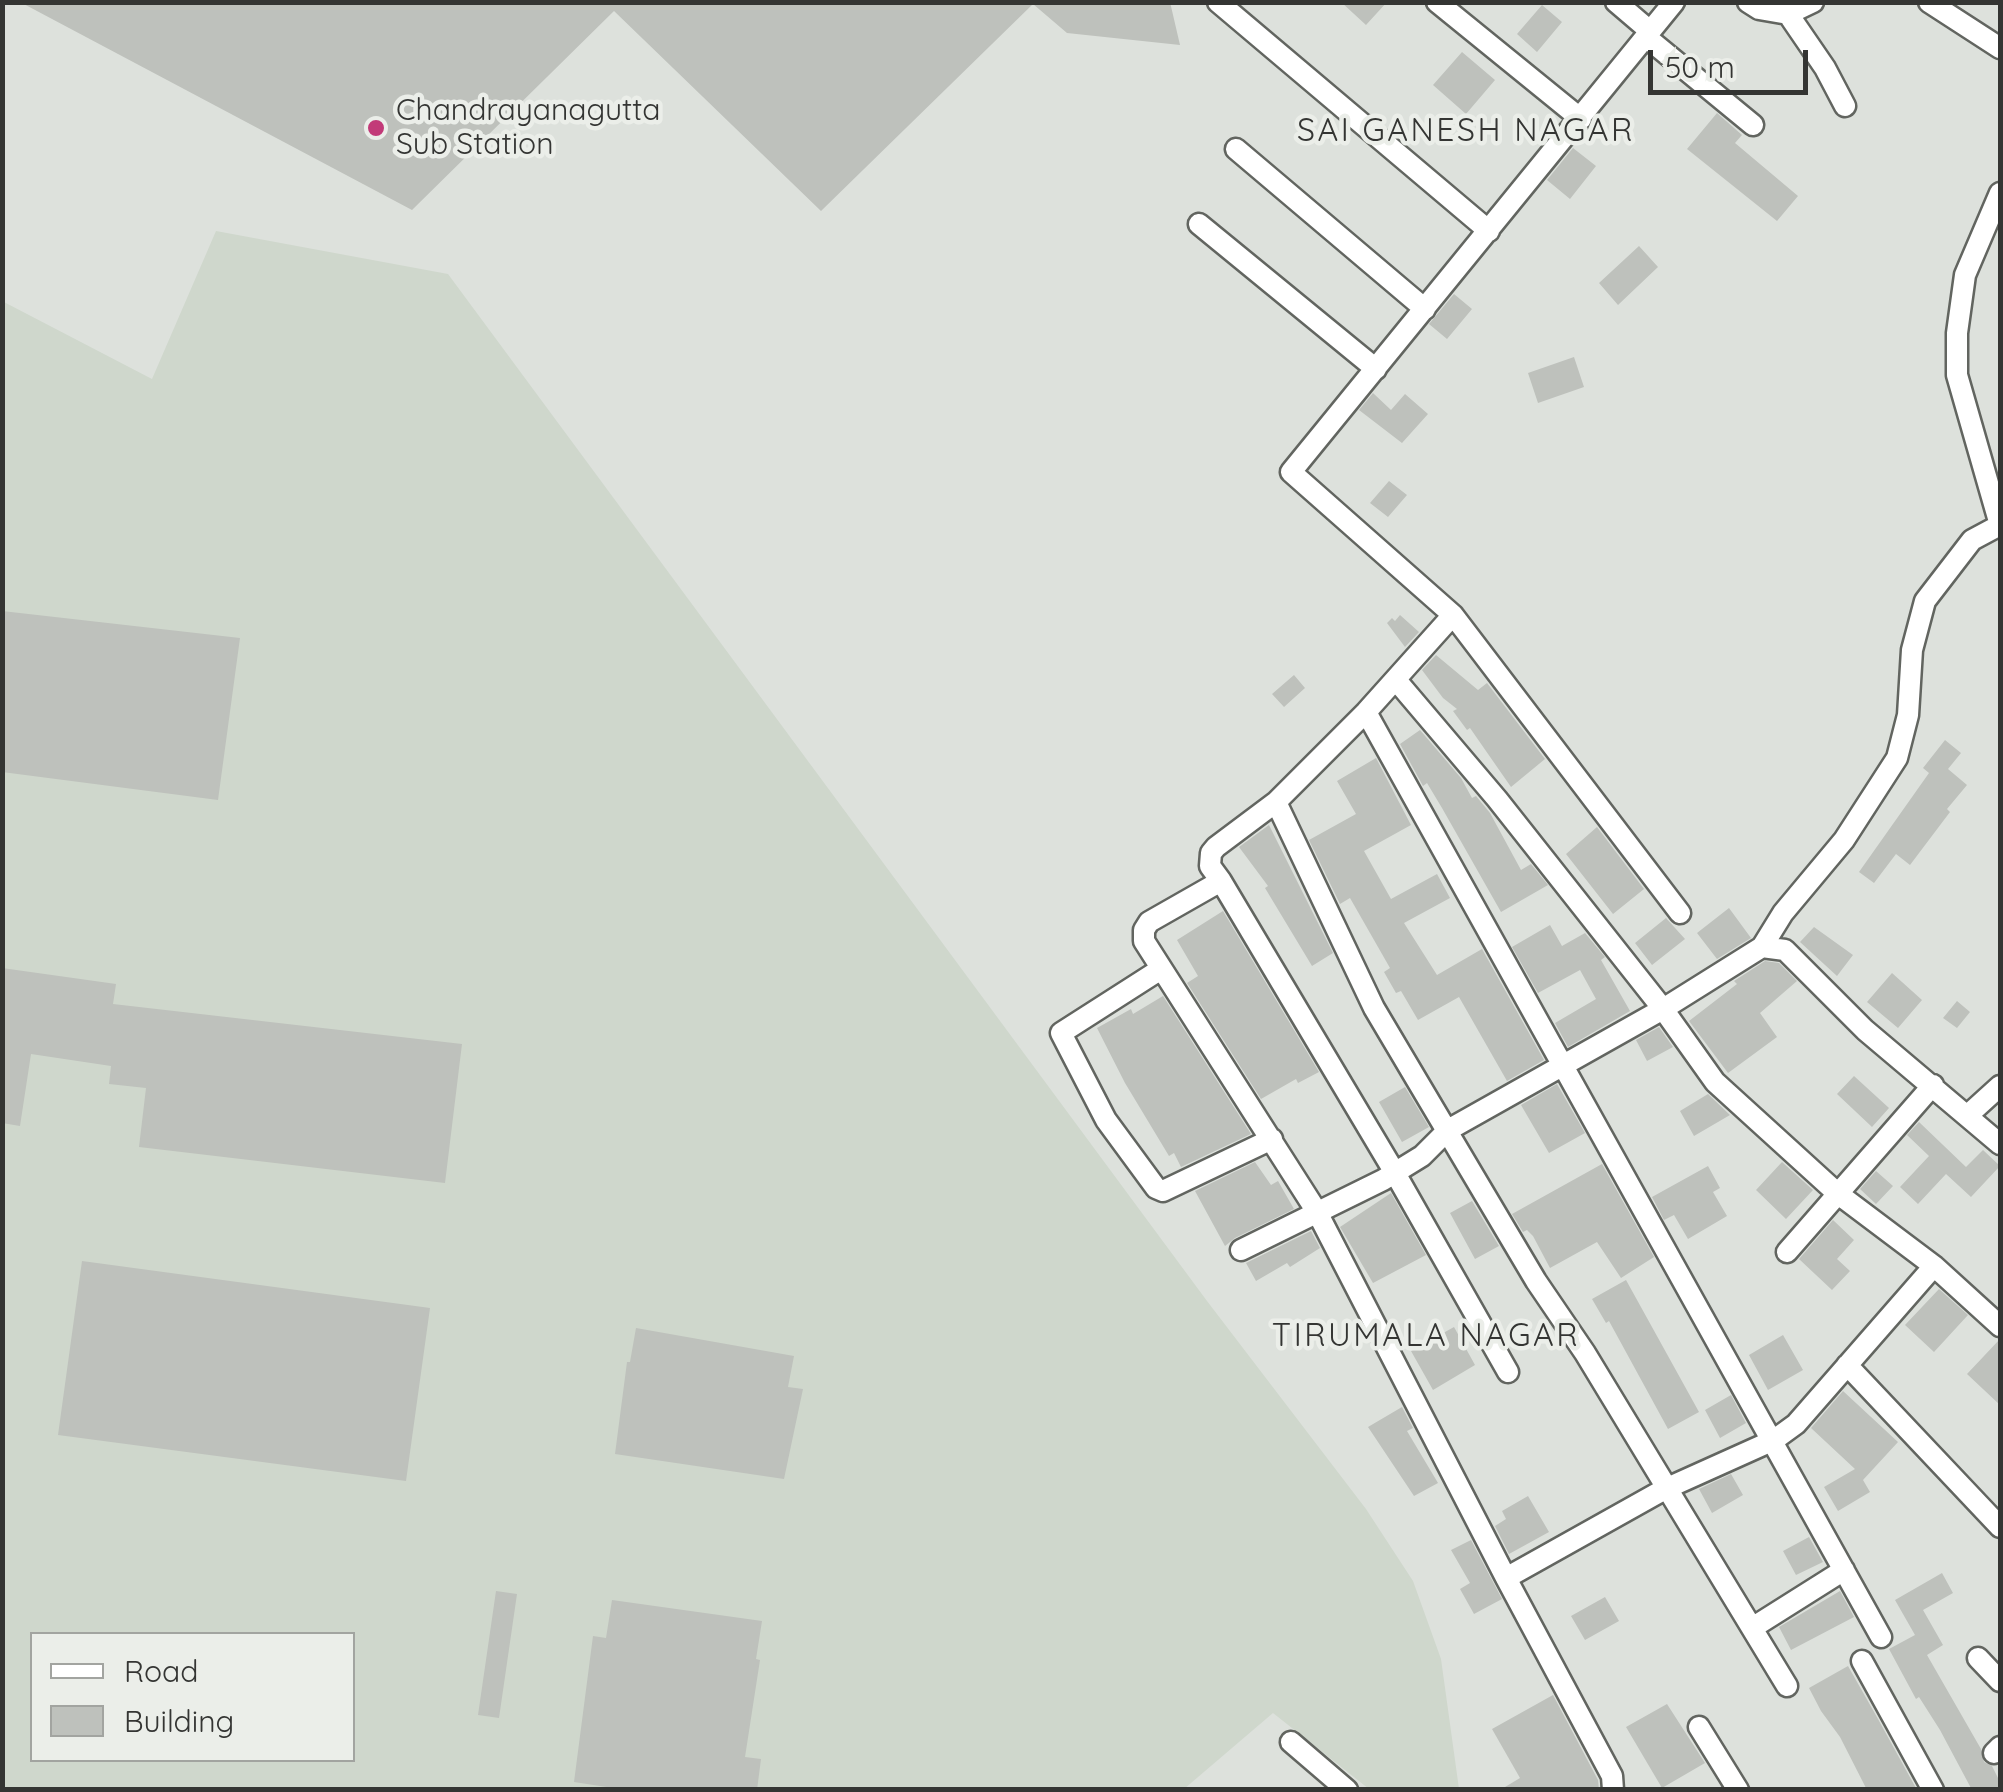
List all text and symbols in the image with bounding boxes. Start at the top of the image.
scale bar [1653,30,1813,92]
text: 50 m [1665,48,1735,86]
place label: Chandrayanagutta Sub Station [396,93,661,164]
district label: SAI GANESH NAGAR [1297,112,1635,150]
marker: Chandrayanagutta Sub Station [365,117,387,139]
district label: TIRUMALA NAGAR [1272,1317,1580,1355]
legend [30,1632,355,1762]
text: Road [124,1652,198,1690]
text: Building [124,1702,234,1740]

